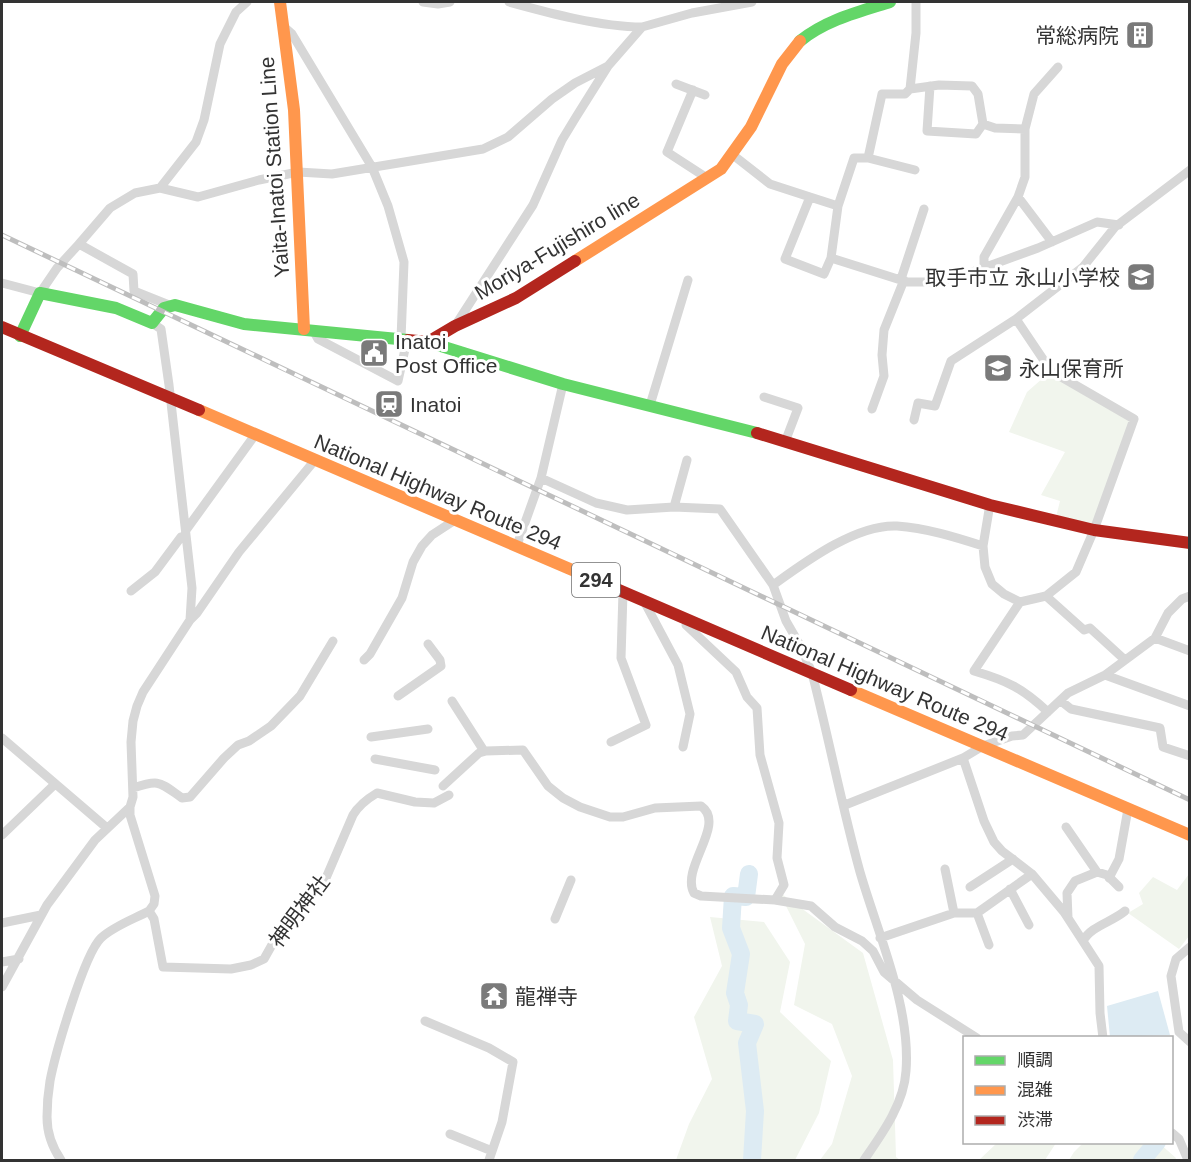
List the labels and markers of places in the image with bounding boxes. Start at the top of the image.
building icon: 常総病院 [1124,19,1156,51]
place label: 常総病院 [1035,24,1119,47]
school or university icon: 取手市立 永山小学校 [1125,261,1157,293]
place label: 取手市立 永山小学校 [925,266,1120,289]
place label: Inatoi Post Office [395,330,497,377]
public building icon: Inatoi Post Office [358,337,390,369]
school or university icon: 永山保育所 [982,352,1014,384]
place label: 永山保育所 [1019,357,1124,380]
station icon: Inatoi [373,388,405,420]
place label: Inatoi [410,393,461,416]
temple icon: 龍禅寺 [478,980,510,1012]
place label: 龍禅寺 [515,985,578,1008]

